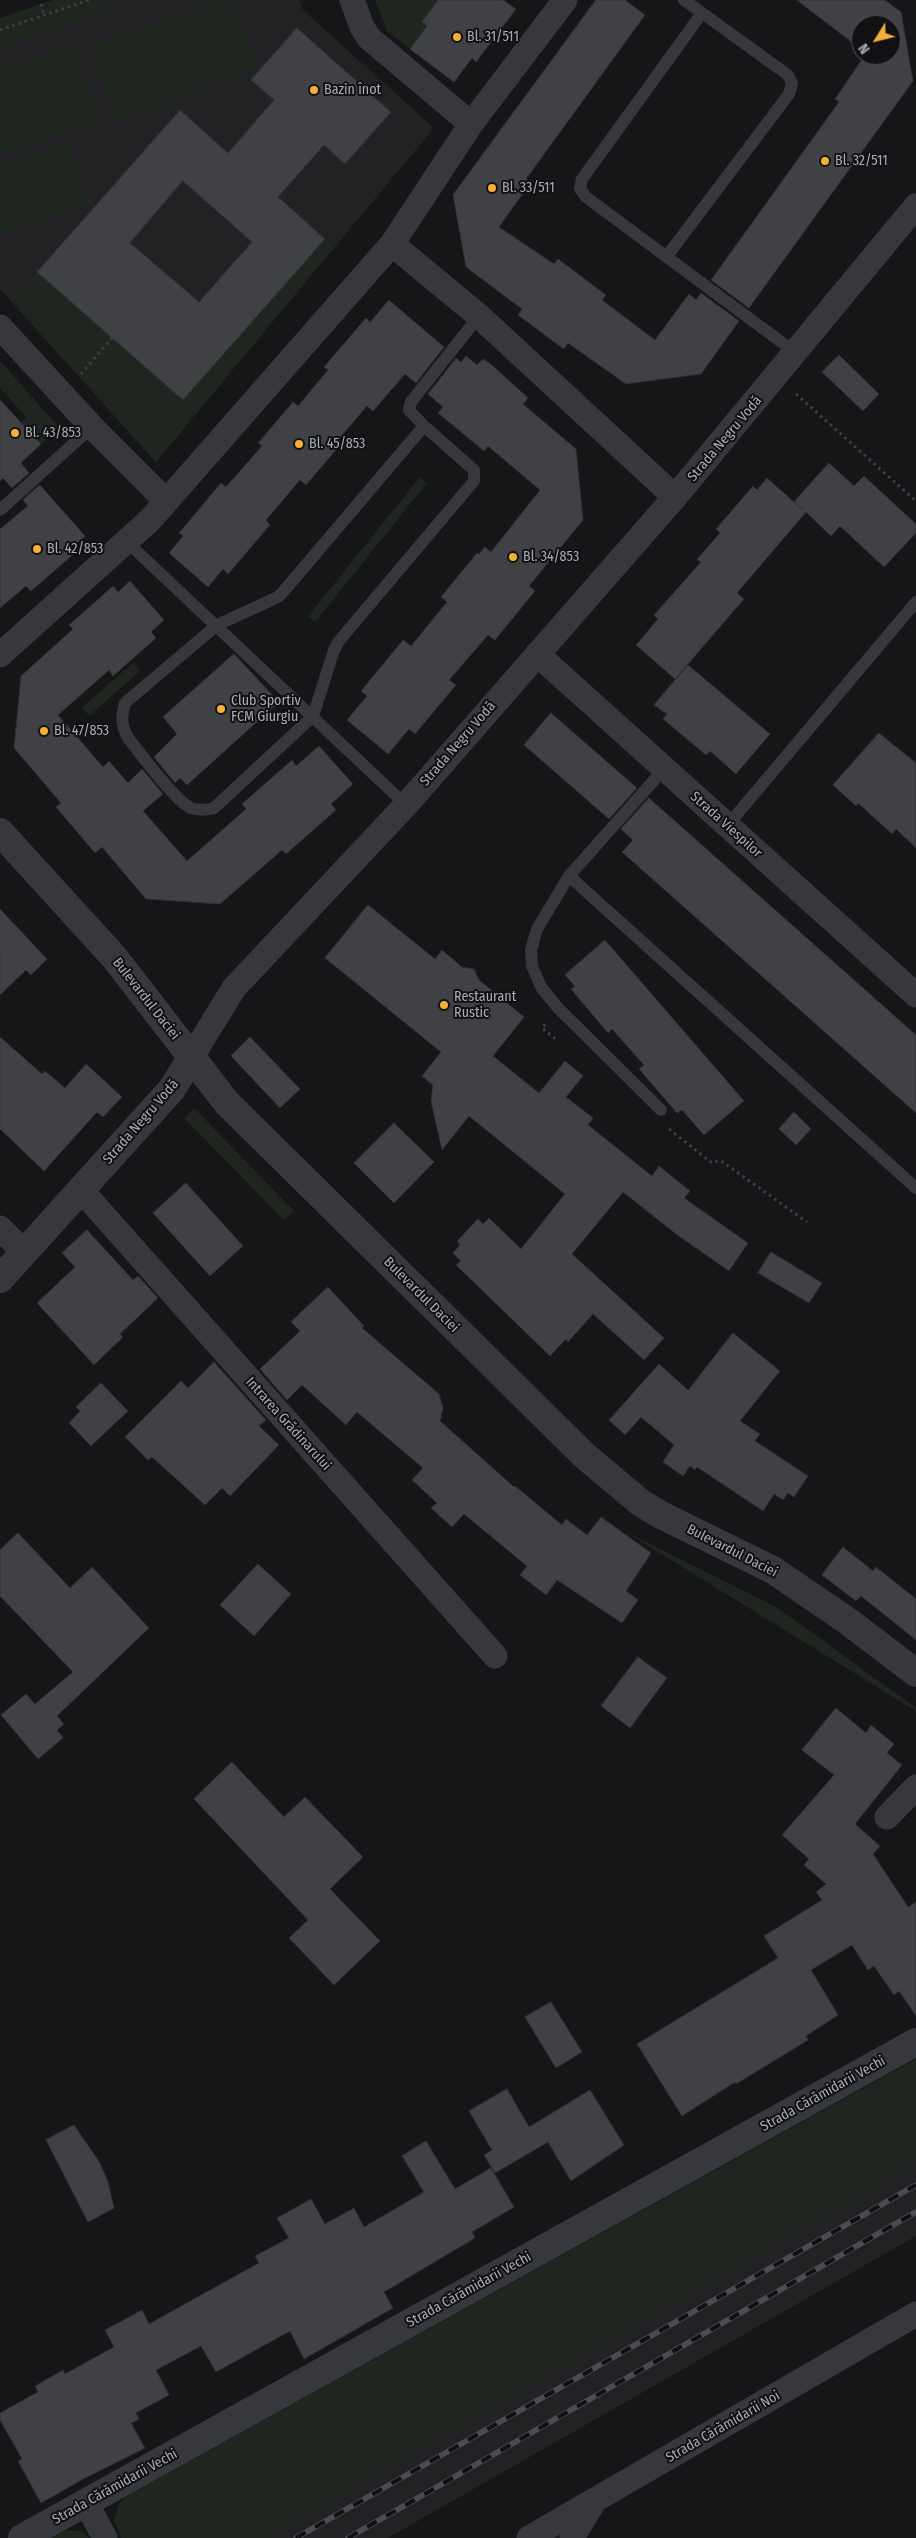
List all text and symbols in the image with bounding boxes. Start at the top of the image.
north arrow [851,15,901,65]
place label: Bl. 31/511 [467,29,519,45]
marker: Bl. 31/511 [451,31,463,43]
text: N [855,40,874,57]
place label: Bazin înot [324,82,381,98]
marker: Bazin înot [308,84,320,96]
place label: Bl. 32/511 [835,153,888,169]
marker: Bl. 32/511 [819,155,831,167]
place label: Bl. 33/511 [502,180,555,196]
marker: Bl. 33/511 [486,182,498,194]
street label: Strada Negru Vodă [684,393,766,485]
place label: Bl. 43/853 [25,425,81,441]
marker: Bl. 43/853 [9,427,21,439]
place label: Bl. 45/853 [309,436,365,452]
marker: Bl. 45/853 [293,438,305,450]
place label: Bl. 42/853 [47,541,103,557]
marker: Bl. 42/853 [31,543,43,555]
place label: Bl. 34/853 [523,549,579,565]
marker: Bl. 34/853 [507,551,519,563]
place label: Club Sportiv FCM Giurgiu [231,693,301,726]
street label: Strada Negru Vodă [417,698,499,790]
marker: Club Sportiv FCM Giurgiu [215,703,227,715]
place label: Bl. 47/853 [54,723,109,739]
marker: Bl. 47/853 [38,725,50,737]
street label: Strada Viespilor [687,788,765,862]
street label: Bulevardul Daciei [109,955,183,1043]
place label: Restaurant Rustic [454,989,516,1022]
marker: Restaurant Rustic [438,999,450,1011]
street label: Strada Negru Vodă [100,1076,182,1168]
street label: Bulevardul Daciei [380,1254,462,1336]
street label: Intrarea Grădinarului [242,1374,334,1474]
street label: Bulevardul Daciei [684,1521,780,1581]
street label: Strada Cărămidarii Vechi [758,2053,888,2135]
street label: Strada Cărămidarii Vechi [404,2249,534,2331]
street label: Strada Cărămidarii Noi [663,2387,783,2467]
street label: Strada Cărămidarii Vechi [50,2446,180,2528]

